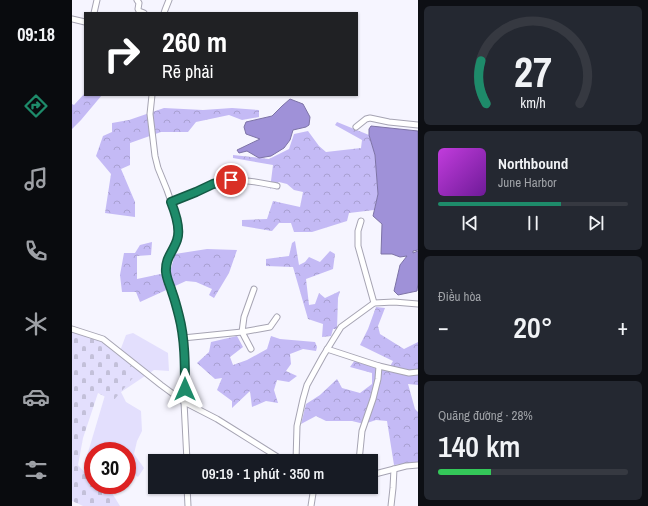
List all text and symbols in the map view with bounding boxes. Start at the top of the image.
text: 09:18 [17,22,55,47]
text: 260 m [162,23,227,61]
icon: right [96,28,148,80]
text: 27 [514,43,552,99]
text: Rẽ phải [162,59,214,84]
icon: directions [22,92,50,120]
text: km/h [520,92,546,111]
text: Northbound [498,153,568,174]
pin [214,163,248,197]
icon: music [22,165,50,193]
icon: arrive [220,169,242,191]
text: June Harbor [498,174,557,191]
icon: previous [459,212,481,234]
icon: pause [522,212,544,234]
icon: next [585,212,607,234]
icon: phone [22,237,50,265]
text: Điều hòa [438,288,481,305]
text: 20° [513,307,553,347]
icon: climate [22,310,50,338]
text: − [438,312,449,342]
text: + [617,312,628,342]
position arrow [164,368,206,410]
icon: car [22,383,50,411]
text: Quãng đường · 28% [438,407,533,424]
text: 140 km [438,426,520,466]
speed limit sign: 30 [84,442,136,494]
icon: filters [22,456,50,484]
text: 09:19 · 1 phút · 350 m [202,463,324,484]

